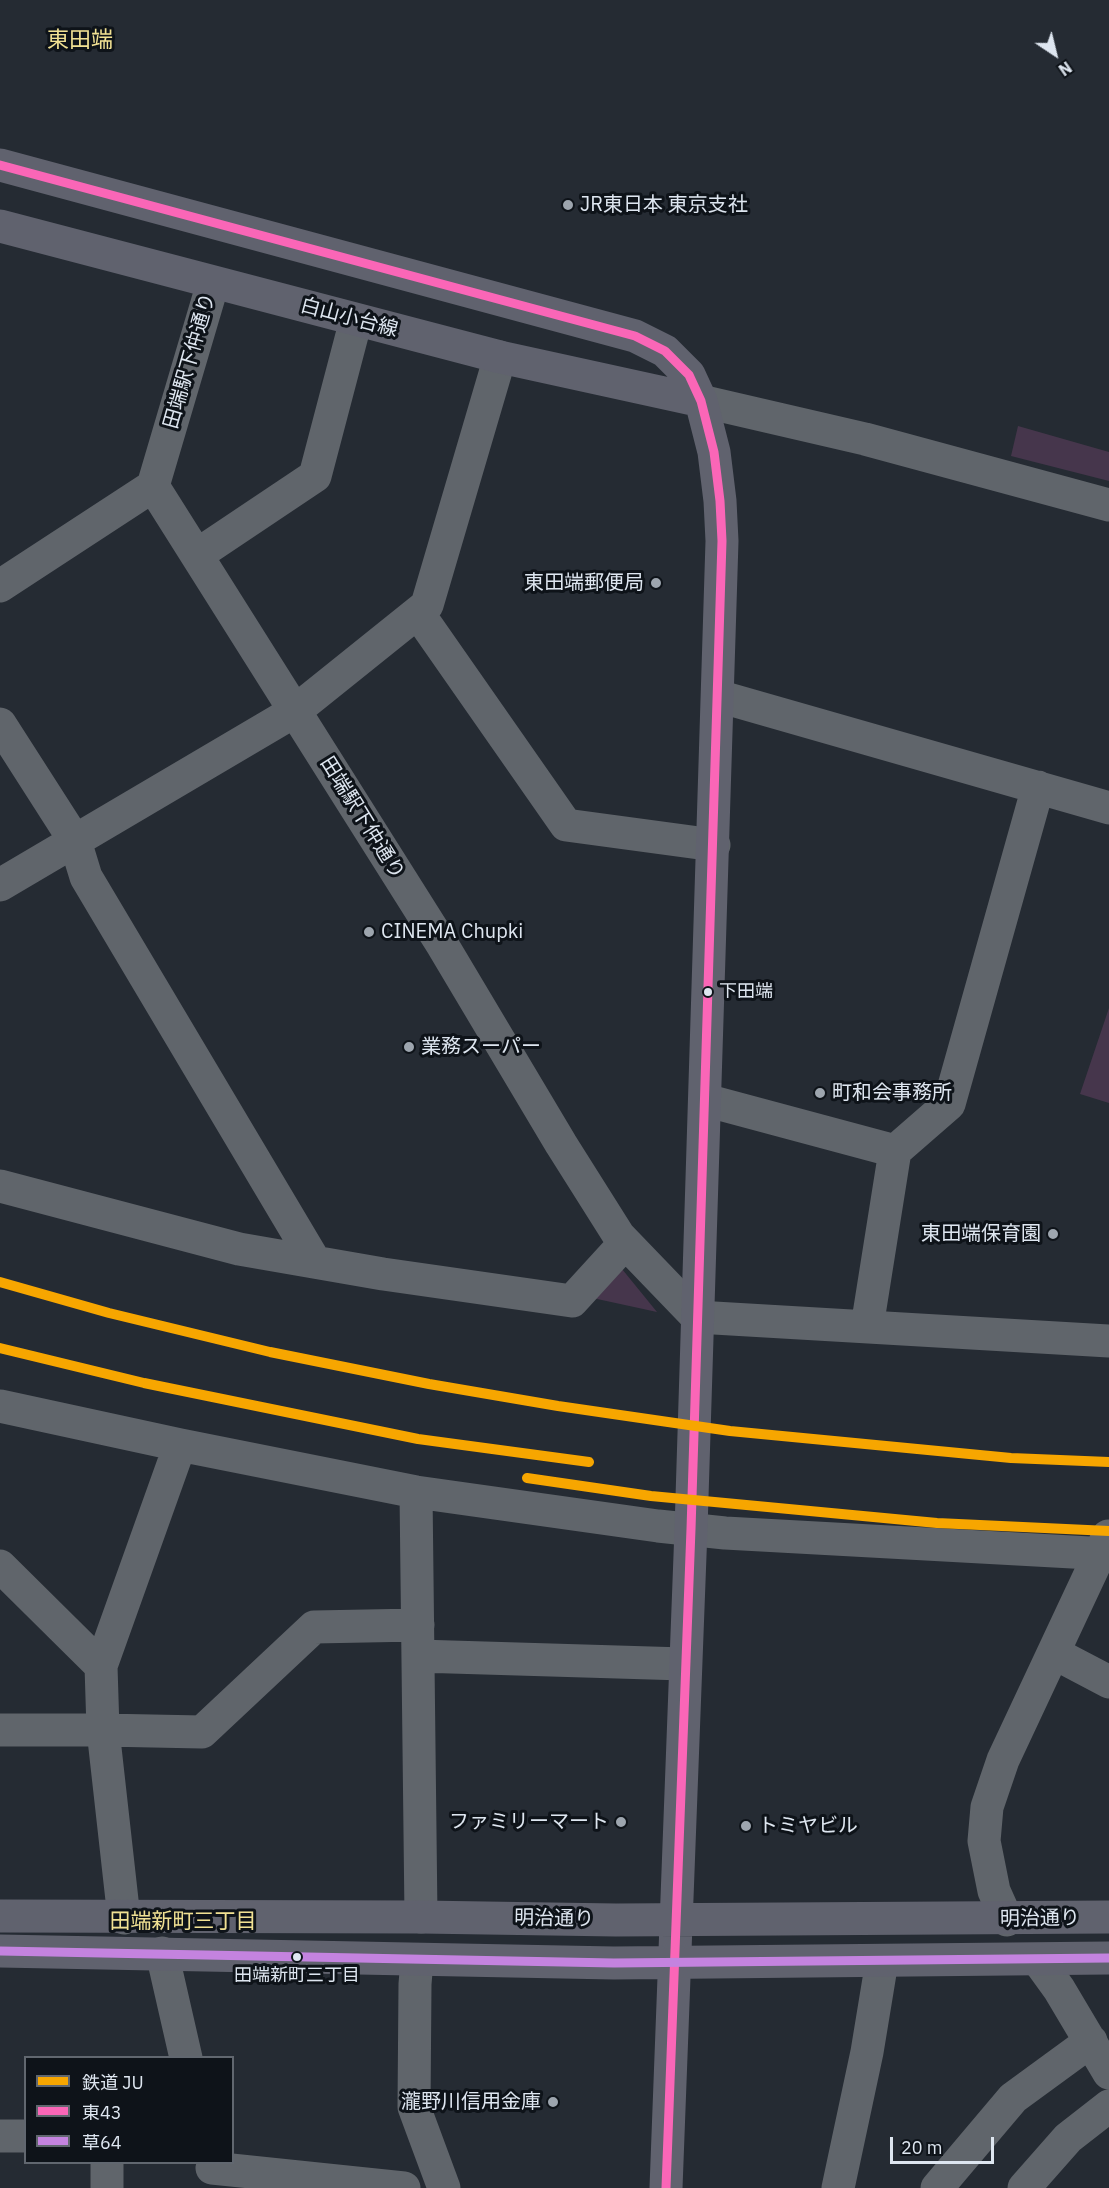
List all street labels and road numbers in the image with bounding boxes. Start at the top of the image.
street label: 田端駅下仲通り [159,290,221,432]
street label: 白山小台線 [298,293,400,343]
street label: 田端駅下仲通り [315,752,409,884]
street label: 明治通り [514,1906,594,1932]
street label: 明治通り [1000,1906,1080,1932]

